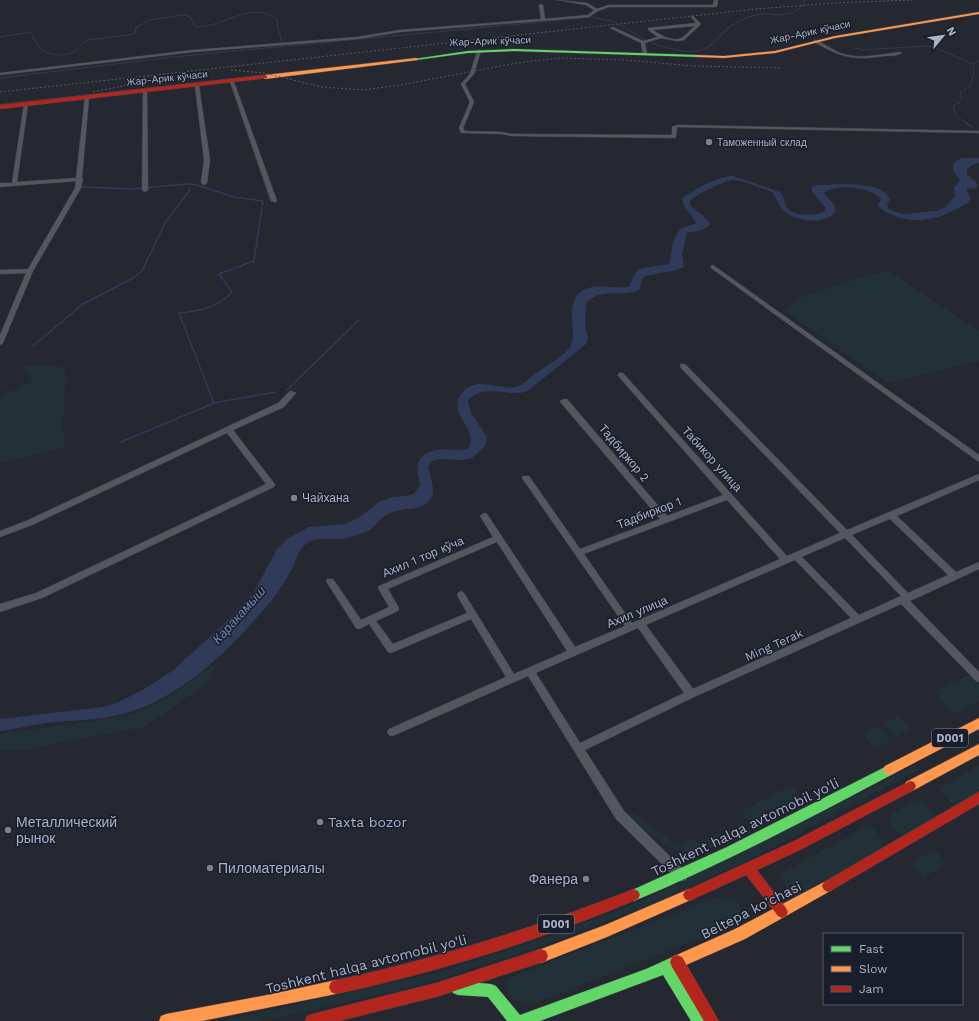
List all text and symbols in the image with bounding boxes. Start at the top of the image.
north arrow [923,16,963,56]
street label: Жар-Арик кўчаси [769,18,851,46]
text: N [944,25,959,38]
street label: Жар-Арик кўчаси [449,34,531,48]
street label: Жар-Арик кўчаси [126,68,208,88]
marker: Таможенный склад [704,137,714,147]
place label: Таможенный склад [717,137,807,148]
street label: Тадбиркор 2 [596,421,652,485]
street label: Табикор улица [679,424,745,495]
place label: Чайхана [302,491,350,505]
marker: Чайхана [289,493,299,503]
street label: Тадбиркор 1 [615,494,683,532]
street label: Ахил 1 тор кўча [380,533,466,581]
water label: Каракамыш [209,583,269,647]
street label: Ахил улица [604,593,670,631]
street label: Ming Terak [743,626,805,664]
road number: D001 [932,729,968,747]
street label: Toshkent halqa avtomobil yo'li [649,774,841,880]
place label: Металлический рынок [16,814,117,846]
place label: Taxta bozor [328,814,407,830]
marker: Taxta bozor [315,817,325,827]
marker: Металлический рынок [3,825,13,835]
place label: Пиломатериалы [218,860,325,876]
marker: Пиломатериалы [205,863,215,873]
place label: Фанера [528,871,578,887]
marker: Фанера [581,874,591,884]
street label: Beltepa ko'chasi [698,878,804,942]
road number: D001 [538,915,574,933]
street label: Toshkent halqa avtomobil yo'li [264,931,468,997]
legend [823,933,963,1005]
text: Fast [859,942,884,956]
text: Slow [859,962,887,976]
text: Jam [859,982,884,996]

